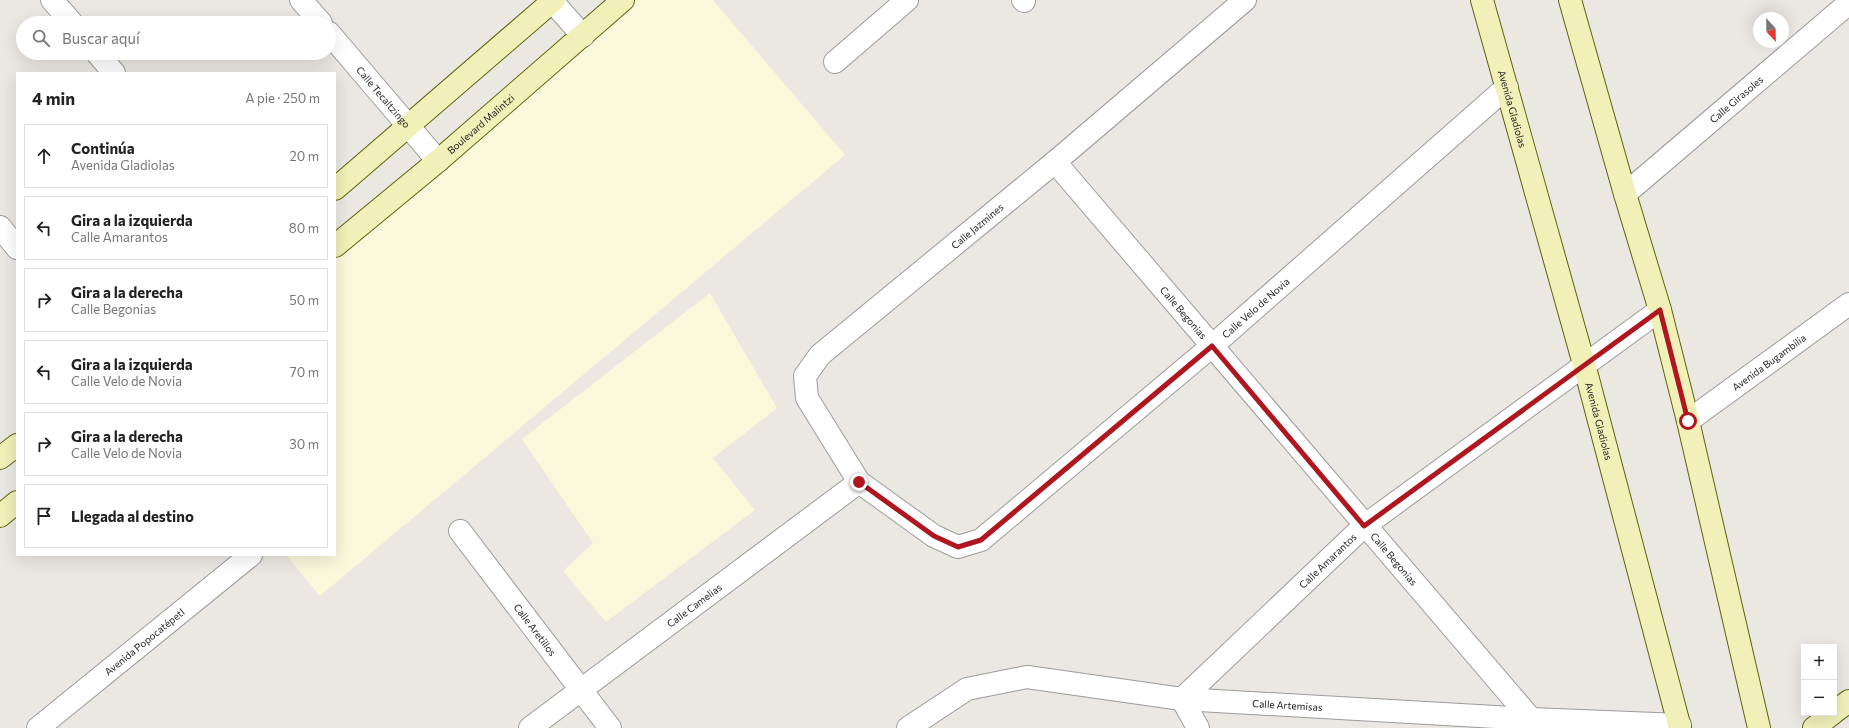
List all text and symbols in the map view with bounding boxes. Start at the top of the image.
north arrow [1753,12,1789,48]
search box [16,16,336,60]
icon: search [30,27,52,49]
text: Buscar aquí [62,29,140,47]
street label: Calle Tecaltzingo [354,64,413,130]
street label: Avenida Gladiolas [1496,69,1529,149]
street label: Calle Girasoles [1707,73,1766,125]
text: 4 min [32,88,75,109]
text: A pie · 250 m [246,90,320,106]
street label: Boulevard Malintzi [445,92,517,156]
text: Continúa [71,139,135,157]
icon: ahead [33,145,55,167]
text: 20 m [290,148,319,164]
text: Avenida Gladiolas [71,157,175,173]
street label: Calle Jazmines [949,200,1006,251]
text: Gira a la izquierda [71,211,193,229]
icon: left [33,217,55,239]
text: 80 m [289,220,319,236]
text: Calle Amarantos [71,229,168,245]
street label: Calle Velo de Novia [1219,275,1292,340]
text: Gira a la derecha [71,283,183,301]
street label: Calle Begonias [1158,284,1210,342]
icon: right [33,289,55,311]
text: 50 m [289,292,319,308]
text: Calle Begonias [71,301,156,317]
street label: Avenida Bugambilia [1730,331,1808,393]
text: Gira a la izquierda [71,355,193,373]
icon: left [33,361,55,383]
text: 70 m [290,364,319,380]
text: Calle Velo de Novia [71,373,182,389]
street label: Avenida Gladiolas [1583,381,1615,462]
route start [1679,412,1697,430]
text: Gira a la derecha [71,427,183,445]
icon: right [33,433,55,455]
text: 30 m [289,436,319,452]
text: Calle Velo de Novia [71,445,182,461]
route end [850,473,868,491]
icon: arrive [33,505,55,527]
text: Llegada al destino [71,507,194,525]
street label: Calle Amarantos [1296,530,1359,591]
street label: Calle Begonias [1368,530,1420,588]
street label: Calle Camelias [664,581,724,630]
street label: Calle Aretillos [511,601,559,659]
street label: Avenida Popocatépetl [102,606,187,678]
map controls [1801,644,1837,716]
button: + [1801,644,1837,680]
button: − [1801,680,1837,716]
street label: Calle Artemisas [1252,697,1323,713]

